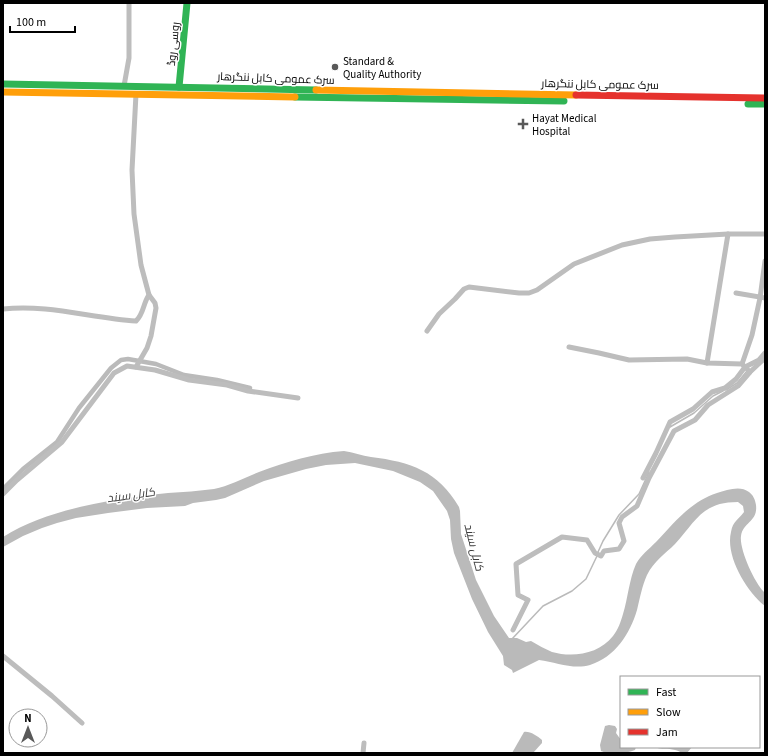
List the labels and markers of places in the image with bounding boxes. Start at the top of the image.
place label: Standard & Quality Authority [343,54,421,82]
marker: Standard & Quality Authority [330,62,340,72]
place label: Hayat Medical Hospital [532,111,597,139]
marker: Hayat Medical Hospital [517,118,529,130]

